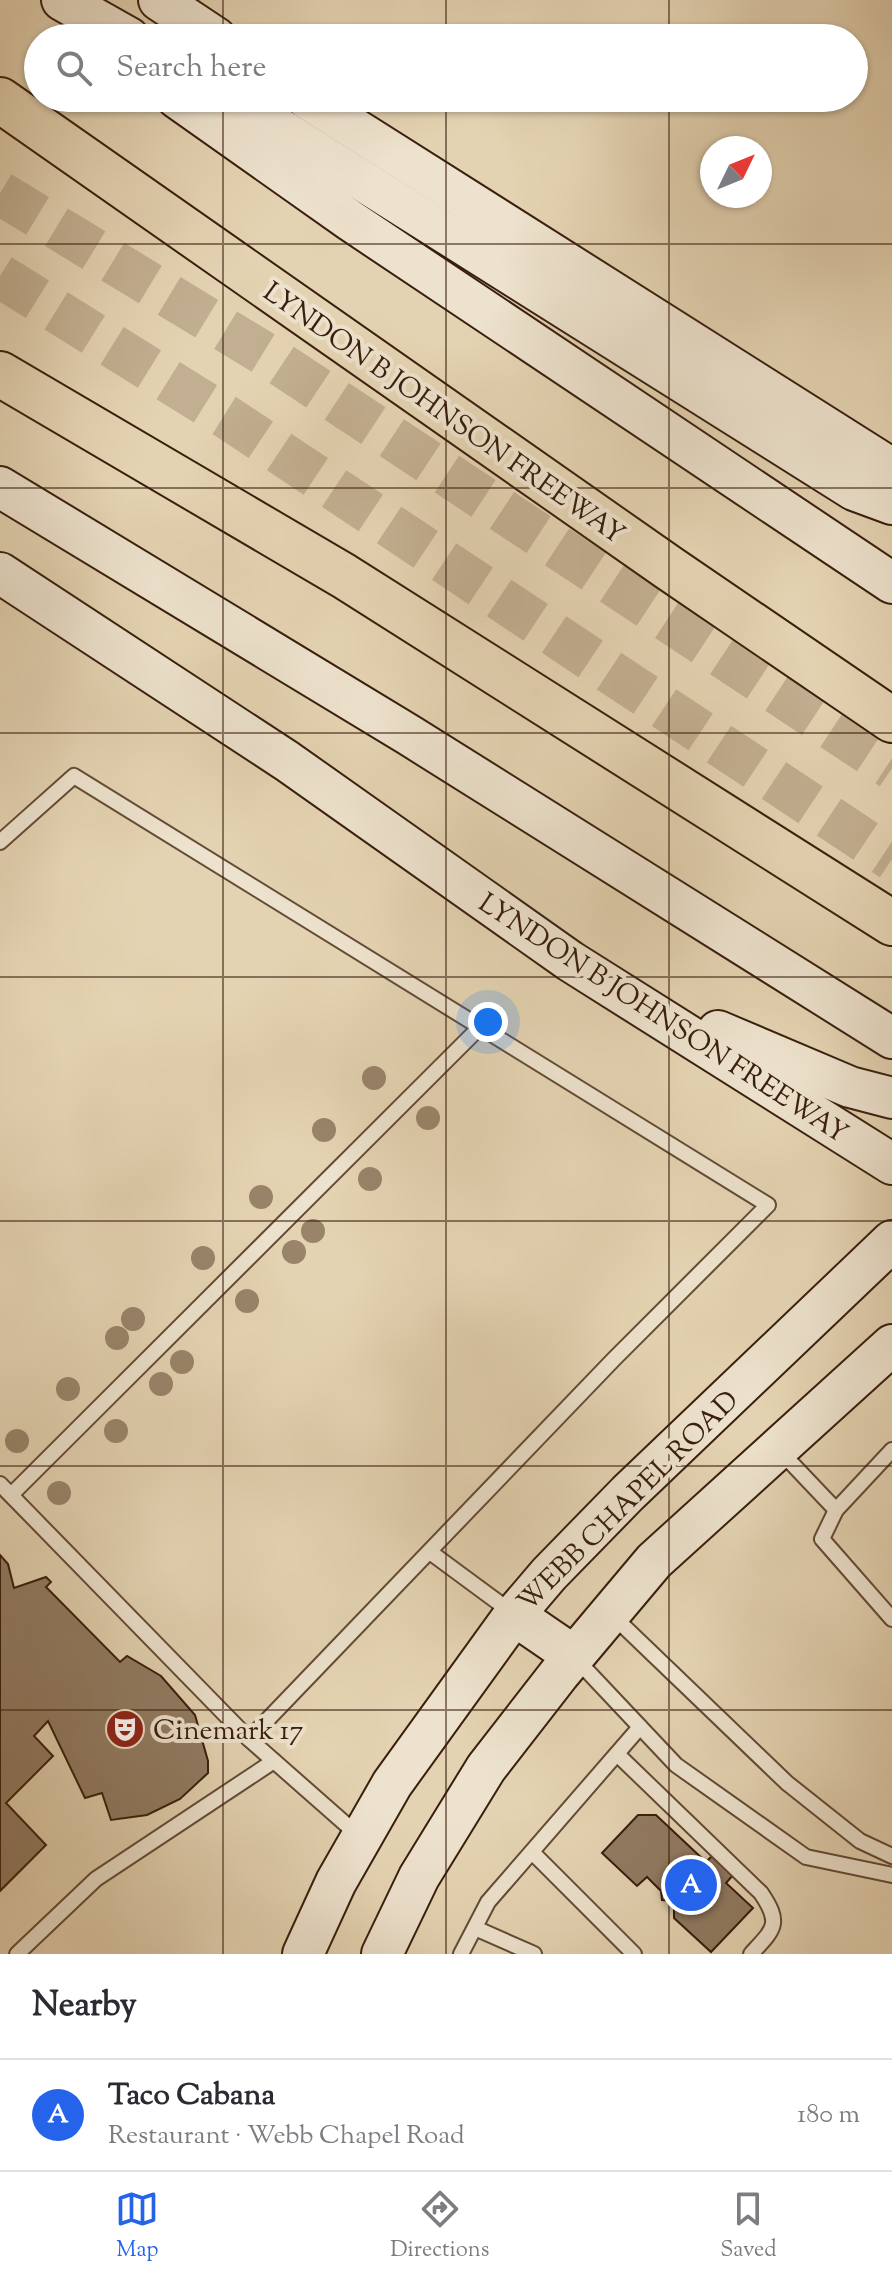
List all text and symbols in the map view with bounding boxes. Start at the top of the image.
search box [24,24,868,112]
icon: search [52,46,96,90]
text: Search here [116,47,266,90]
north arrow [700,136,772,208]
street label: LYNDON B JOHNSON FREEWAY [254,274,632,555]
street label: LYNDON B JOHNSON FREEWAY [470,885,855,1154]
your location [468,1002,508,1042]
street label: WEBB CHAPEL ROAD [509,1382,749,1622]
theatre icon: Cinemark 17 [104,1708,146,1750]
place label: Cinemark 17 [153,1712,303,1752]
pin: A [665,1855,717,1915]
text: Nearby [32,1982,137,2031]
text: Taco Cabana [108,2075,275,2118]
text: A [47,2097,69,2134]
text: 180 m [797,2097,860,2134]
text: Restaurant · Webb Chapel Road [108,2118,465,2155]
tab: Map [115,2187,159,2267]
tab: Directions [390,2187,489,2267]
tab: Saved [720,2187,777,2267]

